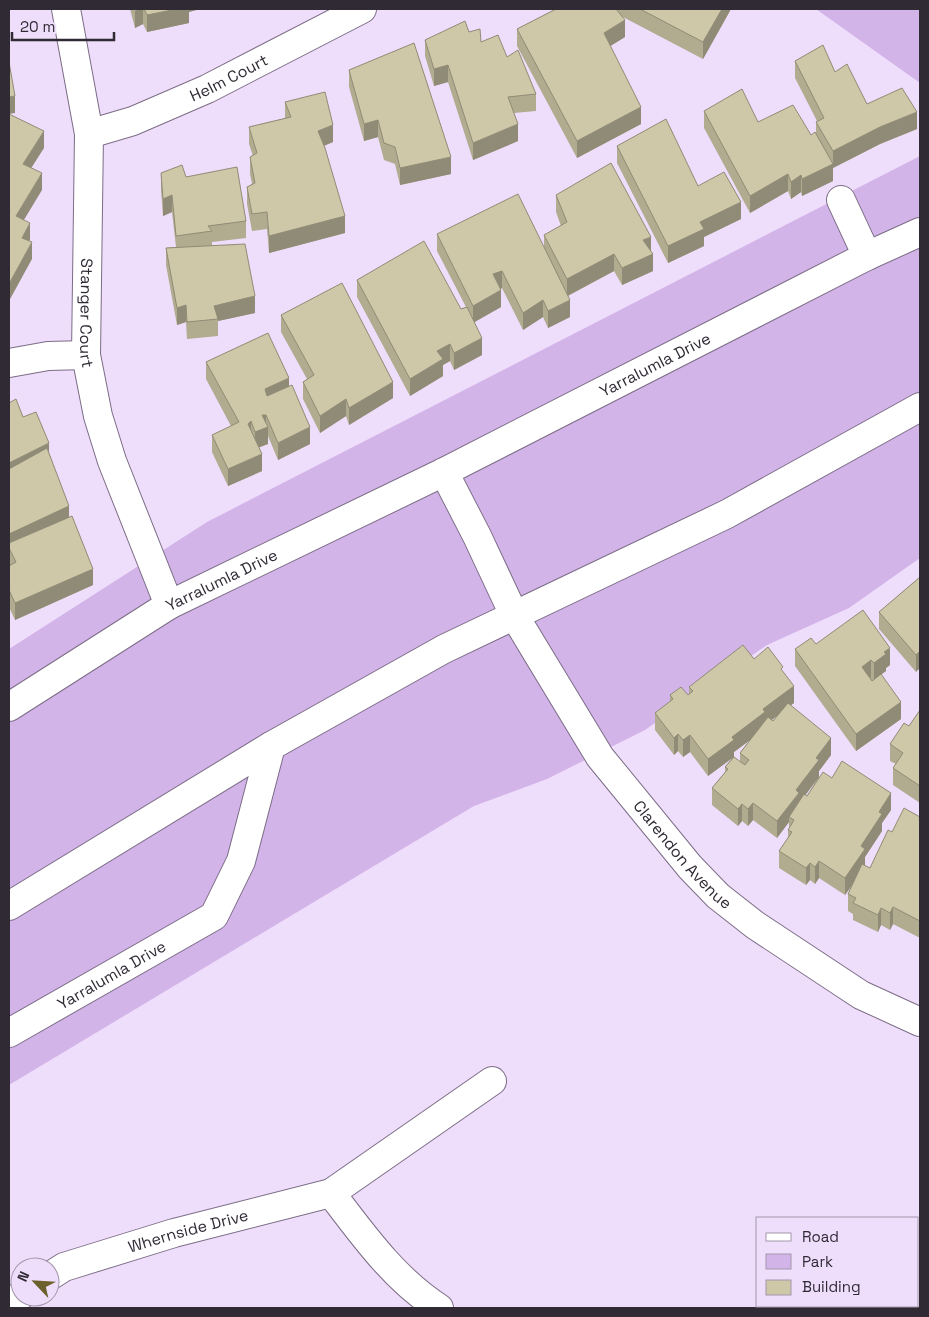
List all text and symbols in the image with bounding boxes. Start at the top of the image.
scale bar [12,10,115,42]
text: 20 m [20,17,55,36]
street label: Helm Court [186,49,272,106]
street label: Stanger Court [75,258,98,370]
street label: Yarralumla Drive [596,328,714,402]
street label: Yarralumla Drive [162,544,281,616]
street label: Clarendon Avenue [629,796,736,914]
street label: Yarralumla Drive [54,936,170,1014]
street label: Whernside Drive [125,1205,250,1258]
legend [756,1217,919,1307]
text: Road [802,1227,839,1246]
text: Park [802,1252,833,1271]
north arrow [10,1257,60,1307]
text: N [13,1268,33,1285]
text: Building [802,1277,861,1296]

